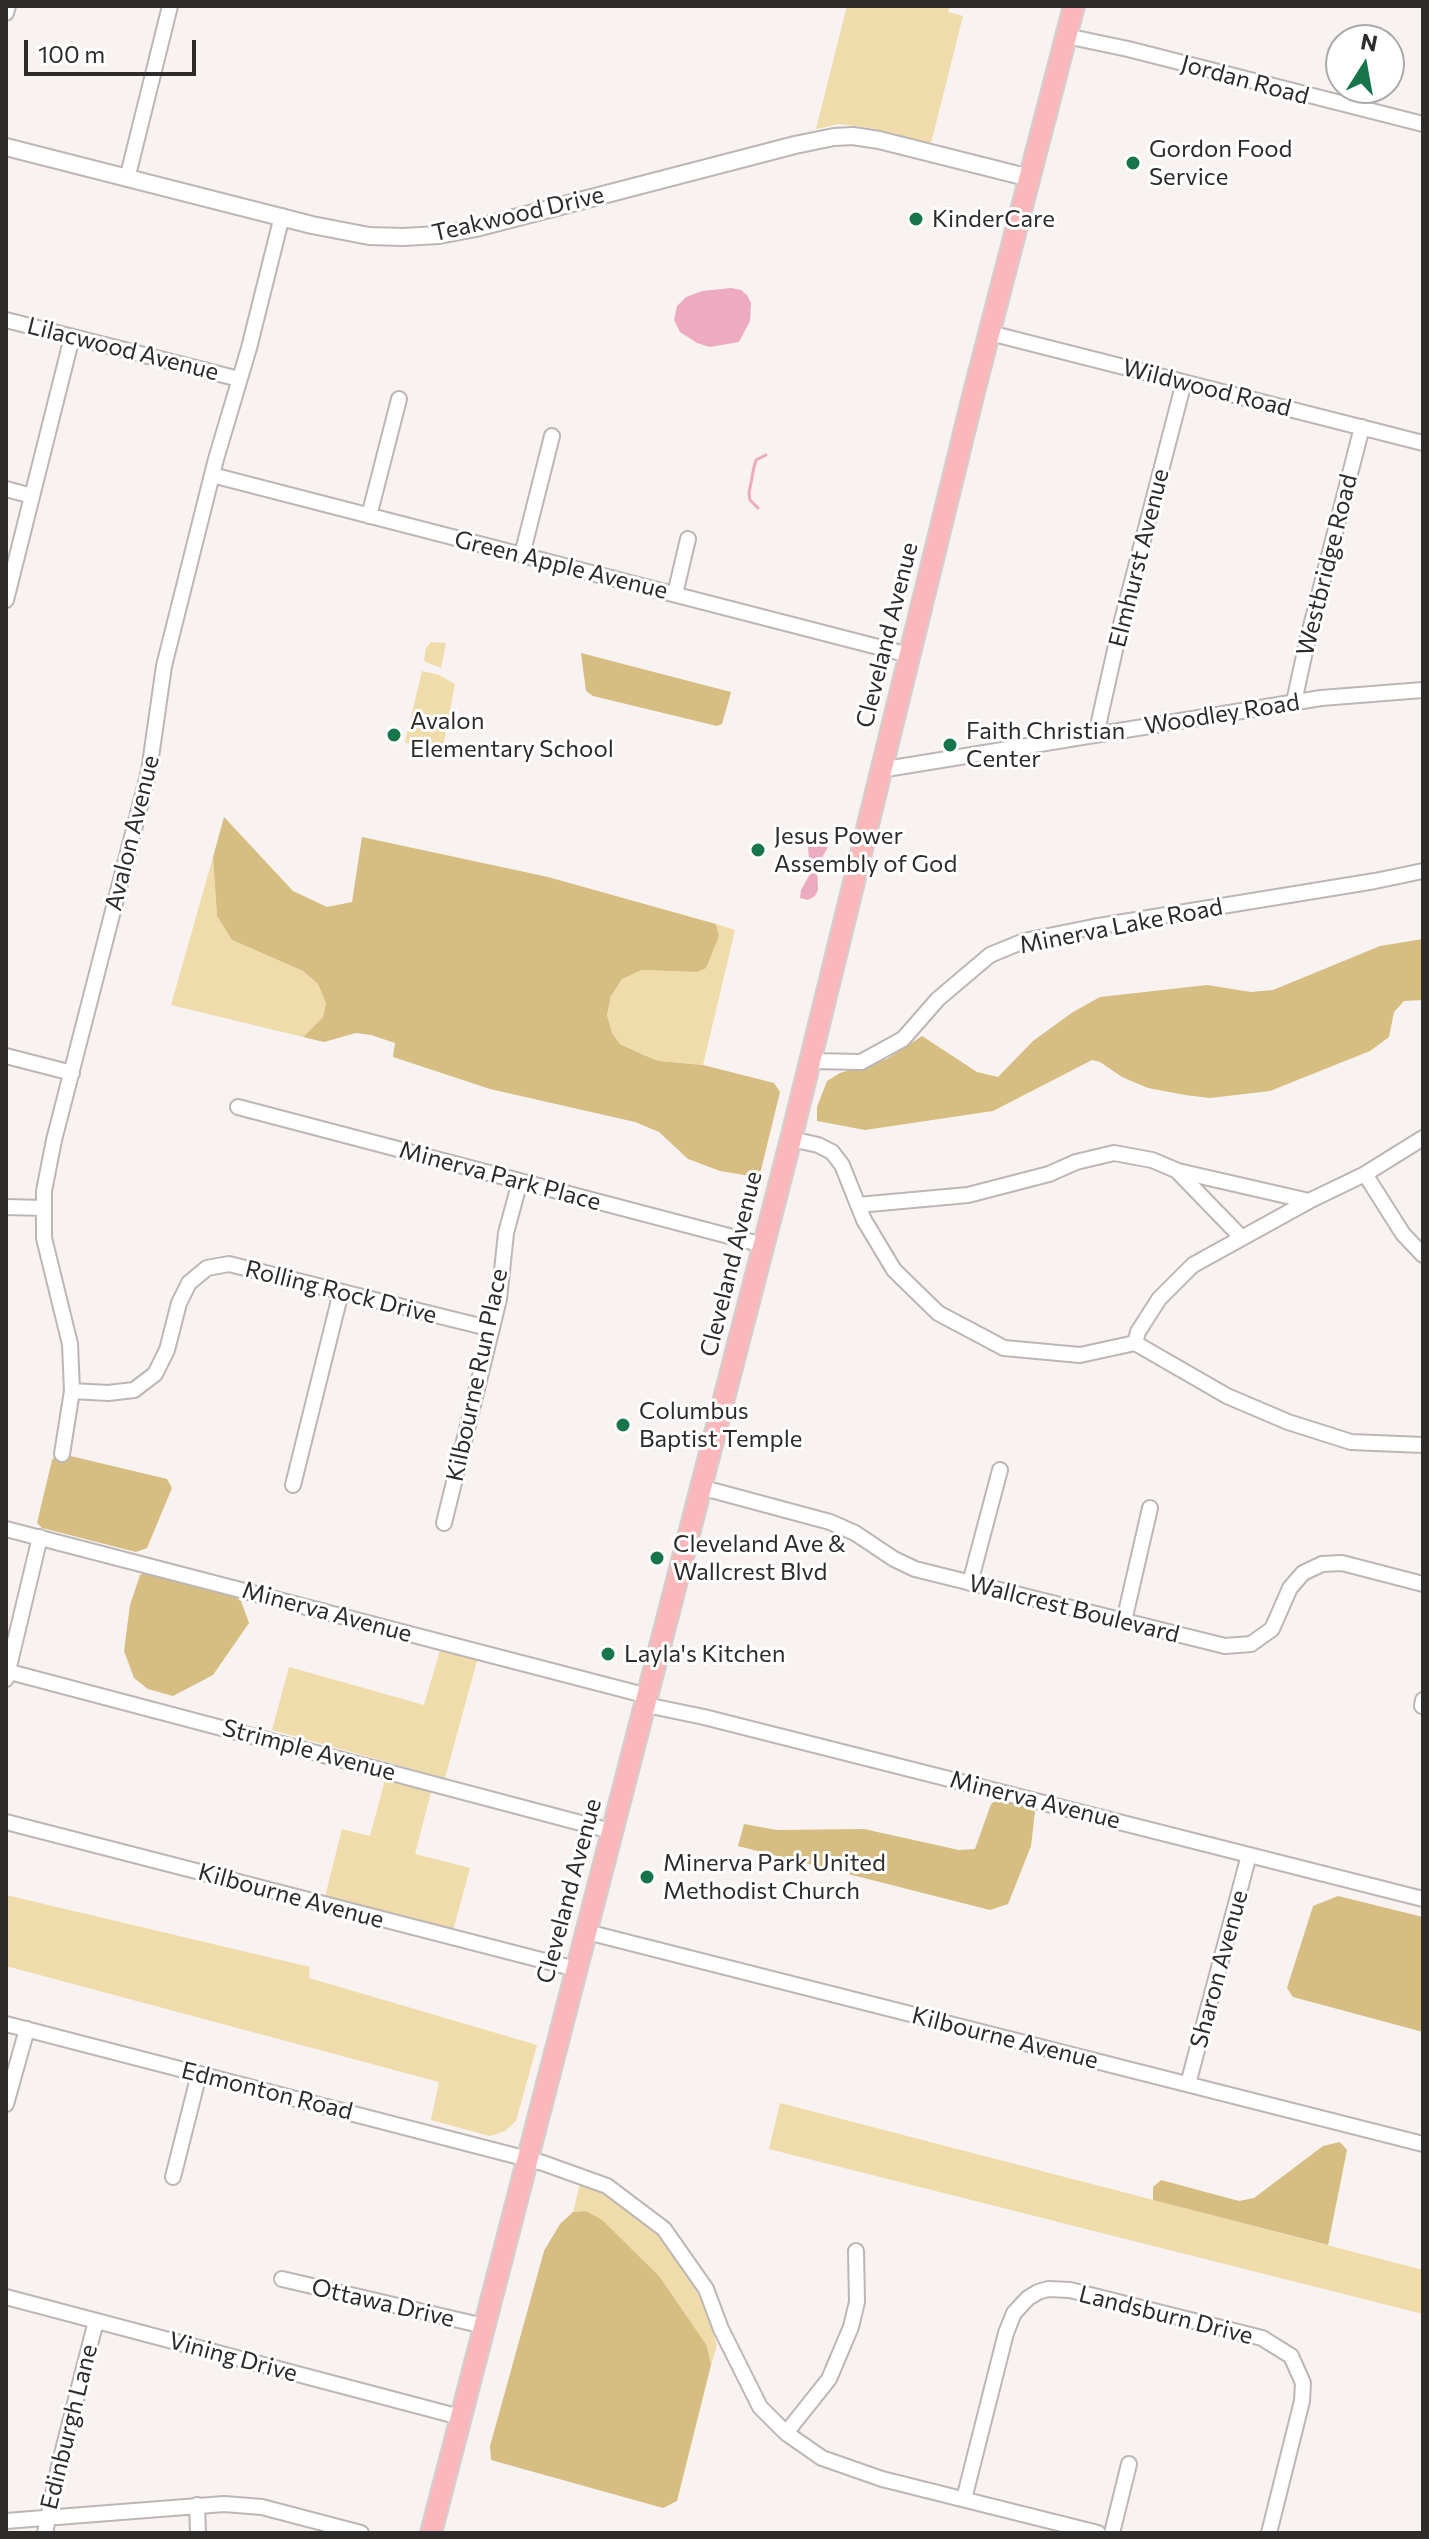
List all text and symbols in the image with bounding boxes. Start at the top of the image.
scale bar [28,24,200,74]
north arrow [1325,24,1405,104]
text: N [1359,27,1380,57]
text: 100 m [38,39,105,68]
street label: Jordan Road [1178,49,1312,111]
place label: Gordon Food Service [1149,135,1292,191]
marker: Gordon Food Service [1124,154,1142,172]
street label: Teakwood Drive [429,180,607,248]
place label: KinderCare [932,205,1055,233]
marker: KinderCare [907,210,925,228]
street label: Lilacwood Avenue [24,311,222,387]
street label: Wildwood Road [1120,353,1294,423]
street label: Elmhurst Avenue [1103,466,1175,650]
street label: Westbridge Road [1291,471,1363,659]
street label: Green Apple Avenue [451,525,671,605]
street label: Cleveland Avenue [850,539,924,731]
street label: Woodley Road [1142,688,1302,740]
place label: Avalon Elementary School [410,707,614,763]
place label: Faith Christian Center [966,717,1125,773]
marker: Avalon Elementary School [385,726,403,744]
marker: Faith Christian Center [941,736,959,754]
street label: Avalon Avenue [99,752,165,914]
place label: Jesus Power Assembly of God [774,822,957,878]
marker: Jesus Power Assembly of God [749,841,767,859]
street label: Minerva Lake Road [1017,892,1225,960]
street label: Minerva Park Place [396,1135,604,1217]
street label: Cleveland Avenue [694,1168,768,1360]
street label: Rolling Rock Drive [242,1254,440,1330]
street label: Kilbourne Run Place [440,1266,514,1484]
place label: Columbus Baptist Temple [639,1397,802,1453]
marker: Columbus Baptist Temple [614,1416,632,1434]
place label: Cleveland Ave & Wallcrest Blvd [673,1530,846,1586]
marker: Cleveland Ave & Wallcrest Blvd [648,1549,666,1567]
street label: Wallcrest Boulevard [966,1569,1182,1649]
street label: Minerva Avenue [239,1576,415,1648]
place label: Layla's Kitchen [624,1640,785,1668]
marker: Layla's Kitchen [599,1645,617,1663]
street label: Strimple Avenue [219,1713,399,1787]
street label: Minerva Avenue [947,1765,1123,1835]
street label: Cleveland Avenue [530,1795,608,1987]
place label: Minerva Park United Methodist Church [663,1849,886,1905]
street label: Kilbourne Avenue [195,1857,387,1935]
marker: Minerva Park United Methodist Church [638,1868,656,1886]
street label: Sharon Avenue [1184,1887,1254,2051]
street label: Kilbourne Avenue [909,2001,1101,2075]
street label: Edmonton Road [178,2056,356,2126]
street label: Ottawa Drive [309,2273,457,2333]
street label: Landsburn Drive [1076,2279,1256,2351]
street label: Vining Drive [166,2326,300,2388]
street label: Edinburgh Lane [35,2341,103,2513]

